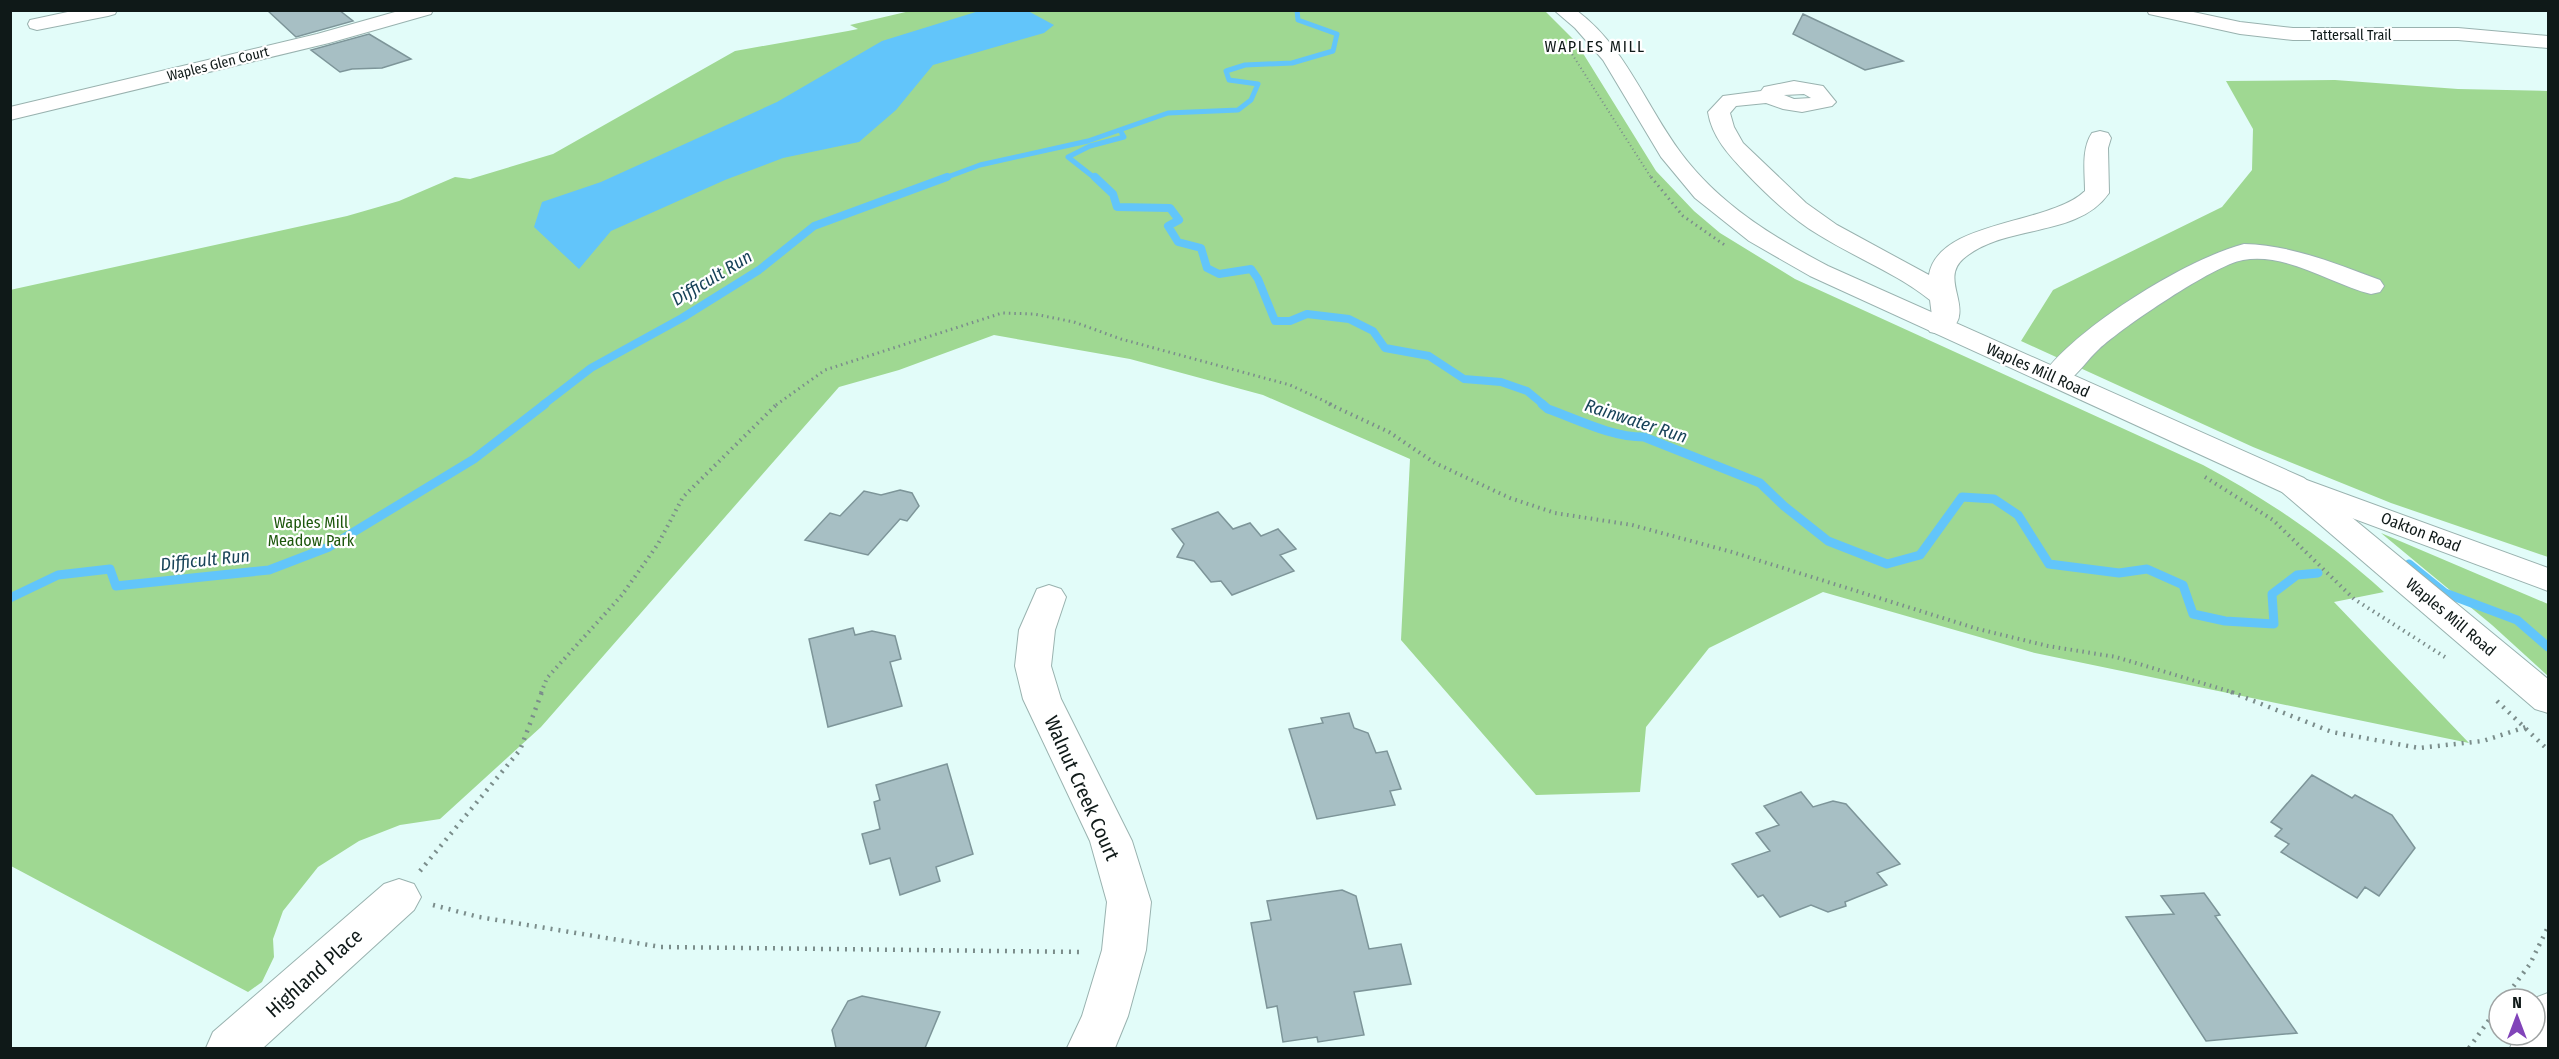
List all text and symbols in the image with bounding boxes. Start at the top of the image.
street label: Tattersall Trail [2310,27,2392,44]
district label: WAPLES MILL [1544,37,1646,56]
street label: Waples Glen Court [165,43,271,85]
water label: Difficult Run [668,245,756,311]
street label: Waples Mill Road [1983,339,2093,401]
water label: Rainwater Run [1582,394,1690,448]
street label: Oakton Road [2378,508,2464,556]
park label: Waples Mill Meadow Park [268,513,355,550]
water label: Difficult Run [159,544,251,576]
street label: Waples Mill Road [2402,574,2500,660]
street label: Walnut Creek Court [1039,712,1125,864]
street label: Highland Place [261,923,367,1023]
north arrow [2487,987,2547,1047]
text: N [2512,993,2522,1012]

